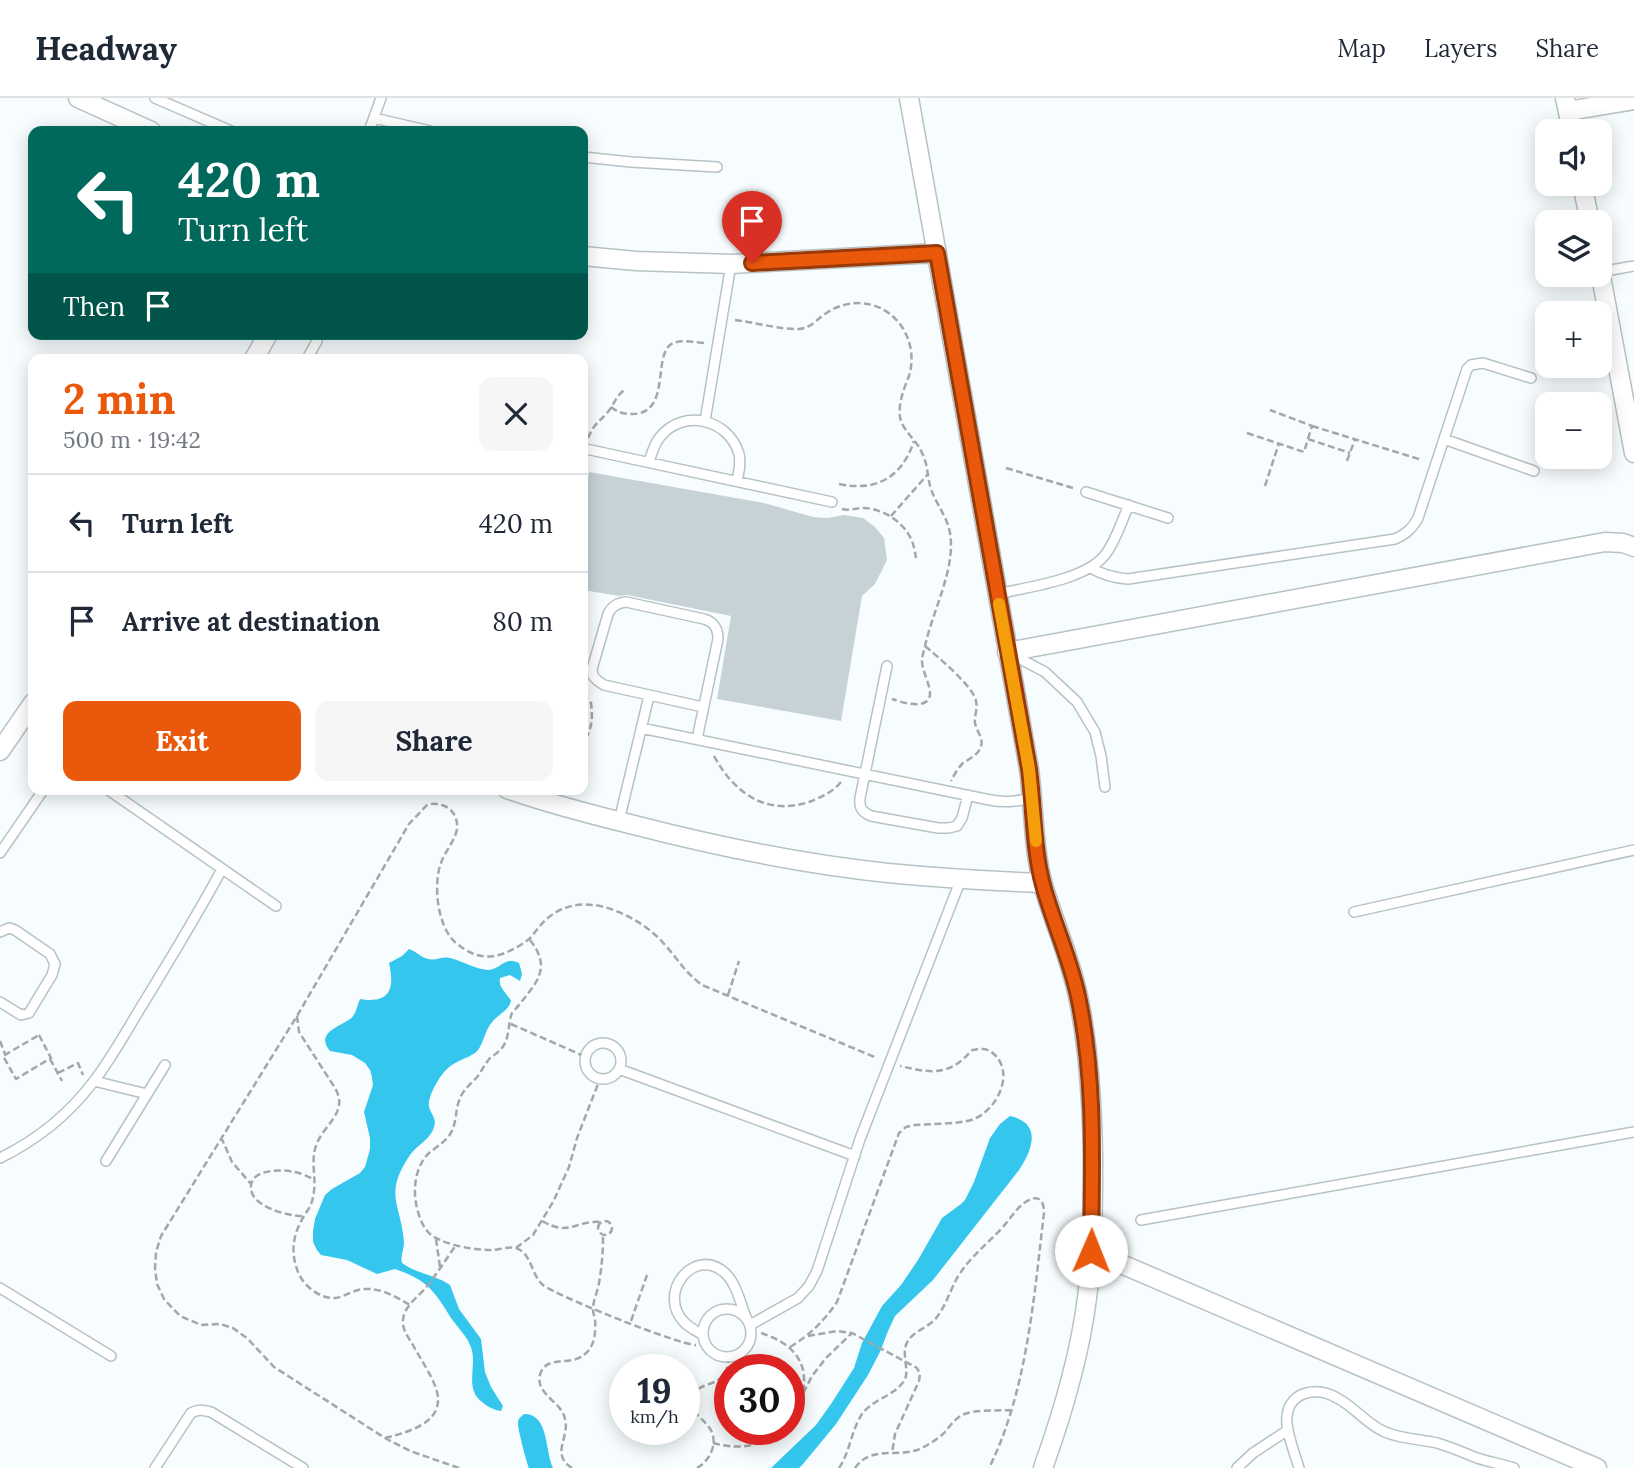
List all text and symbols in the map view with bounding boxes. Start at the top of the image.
text: Headway [35,27,177,69]
text: Map [1337,33,1386,64]
text: Layers [1424,33,1497,64]
text: Share [1535,33,1599,64]
map controls [1535,119,1612,469]
button: sound [1535,119,1612,196]
text: 420 m [178,148,320,210]
icon: left [63,154,154,245]
pin [722,191,782,263]
icon: arrive [733,202,771,240]
text: Turn left [178,209,308,250]
button: layers [1535,210,1612,287]
icon: arrive [139,287,177,325]
text: Then [63,290,125,323]
button: + [1535,301,1612,378]
text: 2 min [63,372,176,426]
button: close [479,377,553,451]
button: − [1535,392,1612,469]
text: 500 m · 19:42 [63,425,201,454]
icon: left [63,504,101,542]
text: Turn left [122,507,233,540]
text: 420 m [479,507,553,540]
icon: arrive [63,602,101,640]
text: Arrive at destination [122,605,380,638]
text: 80 m [492,605,553,638]
button: Exit [63,701,301,781]
button: Share [315,701,553,781]
position arrow [1054,1214,1128,1288]
speed limit sign: 30 [714,1354,805,1445]
text: 19 [637,1368,672,1413]
text: km/h [630,1405,679,1428]

